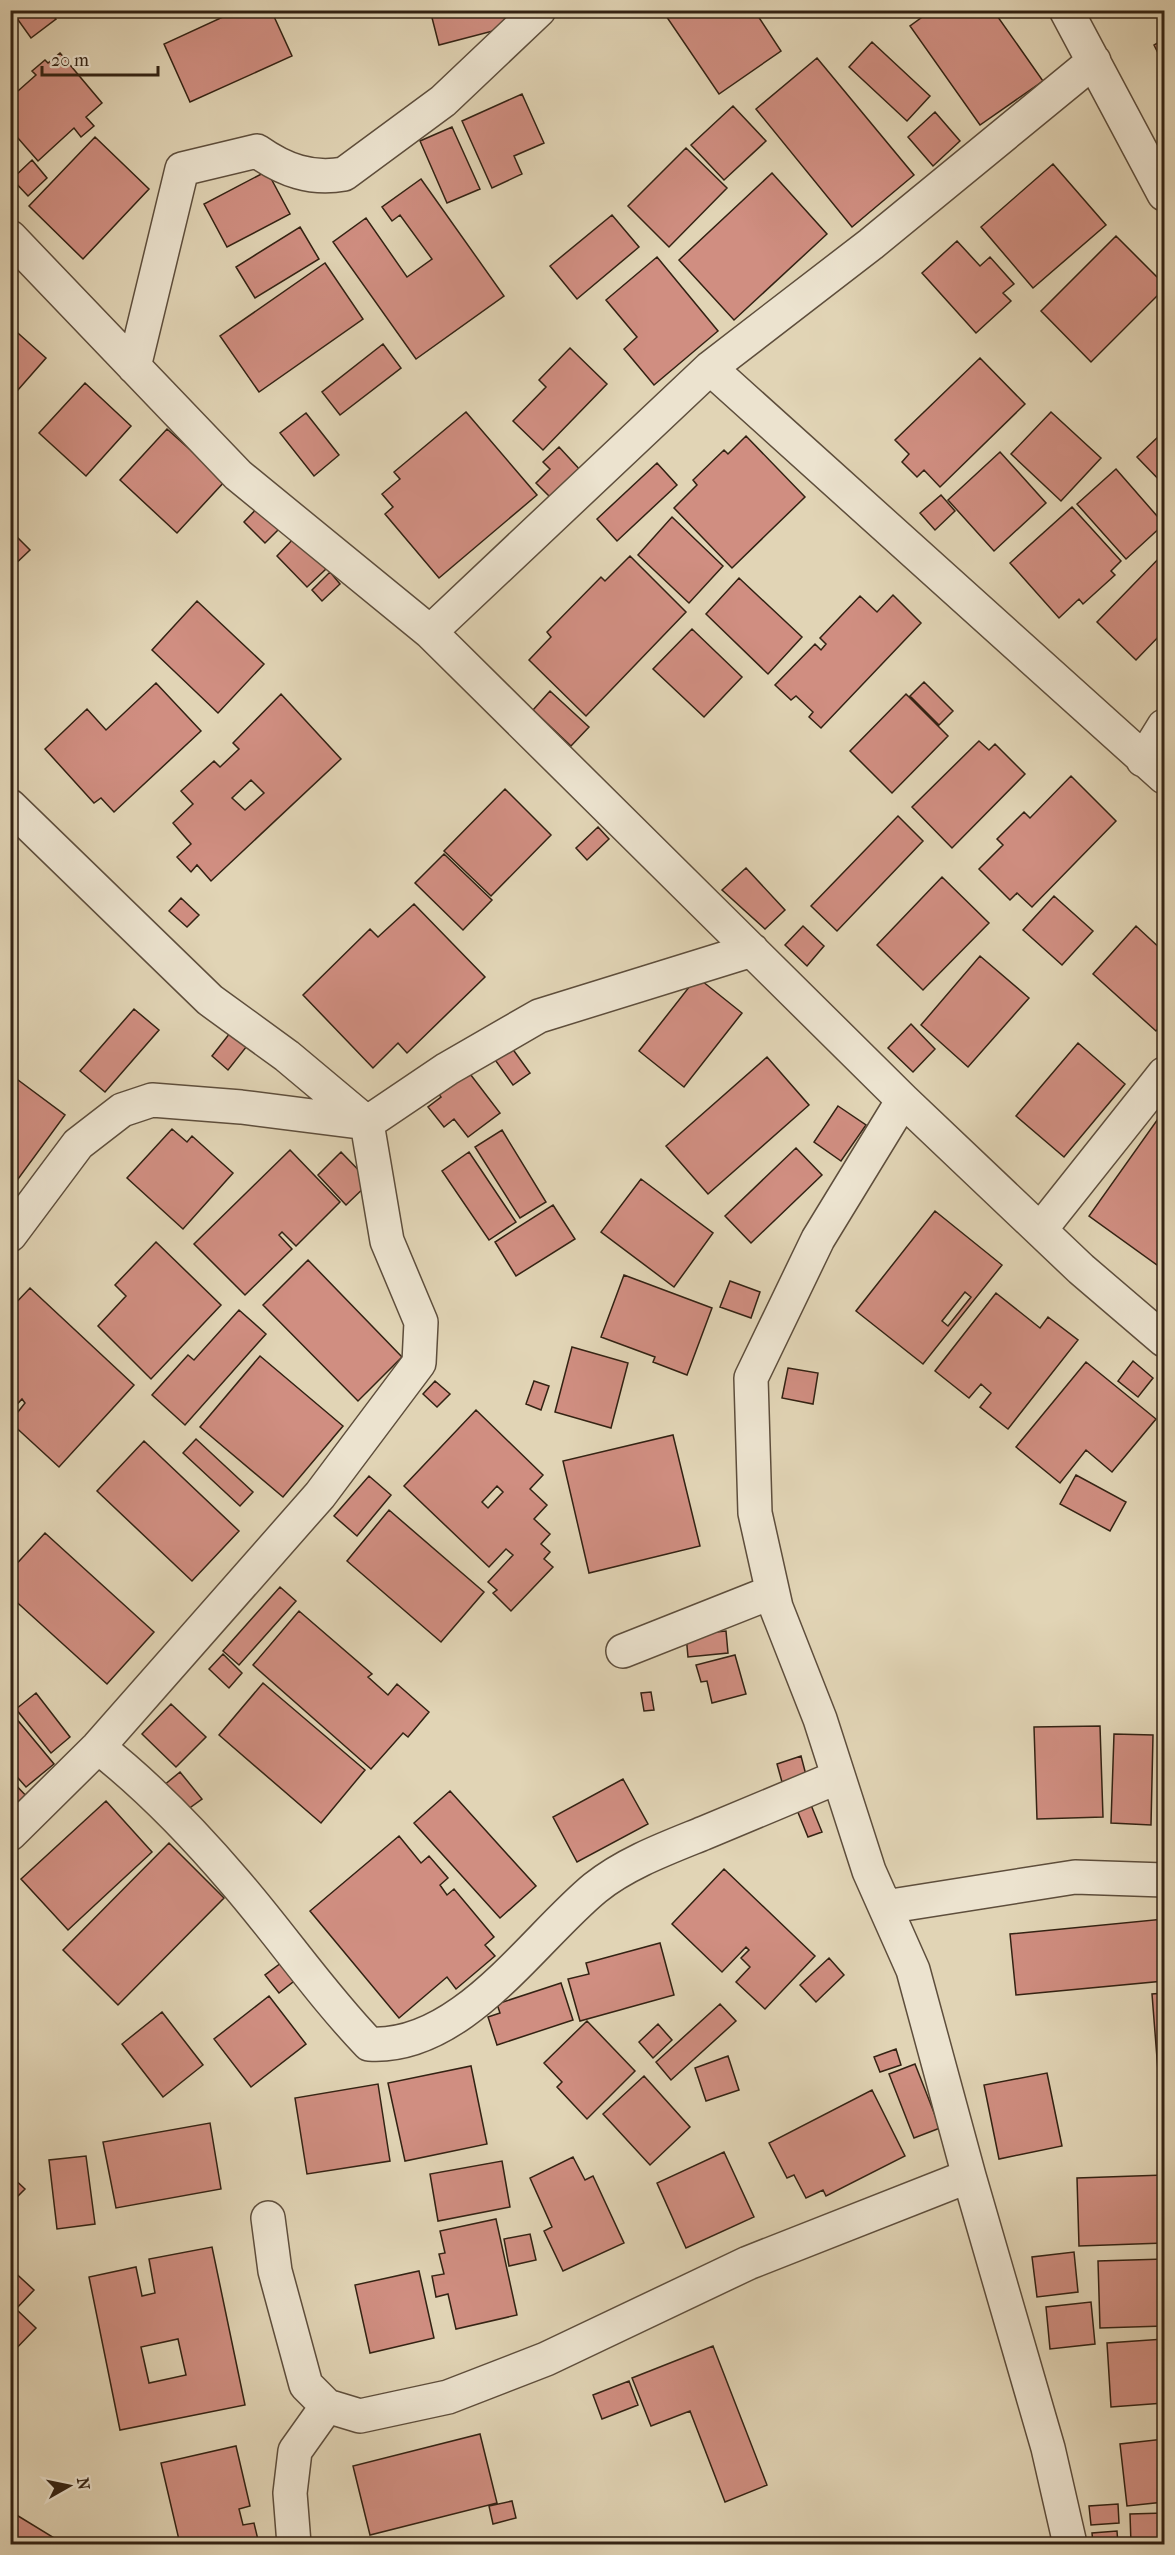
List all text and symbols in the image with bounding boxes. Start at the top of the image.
scale bar [42,39,158,77]
text: 20 m [51,50,89,71]
north arrow [39,2456,99,2516]
text: N [73,2476,94,2492]

